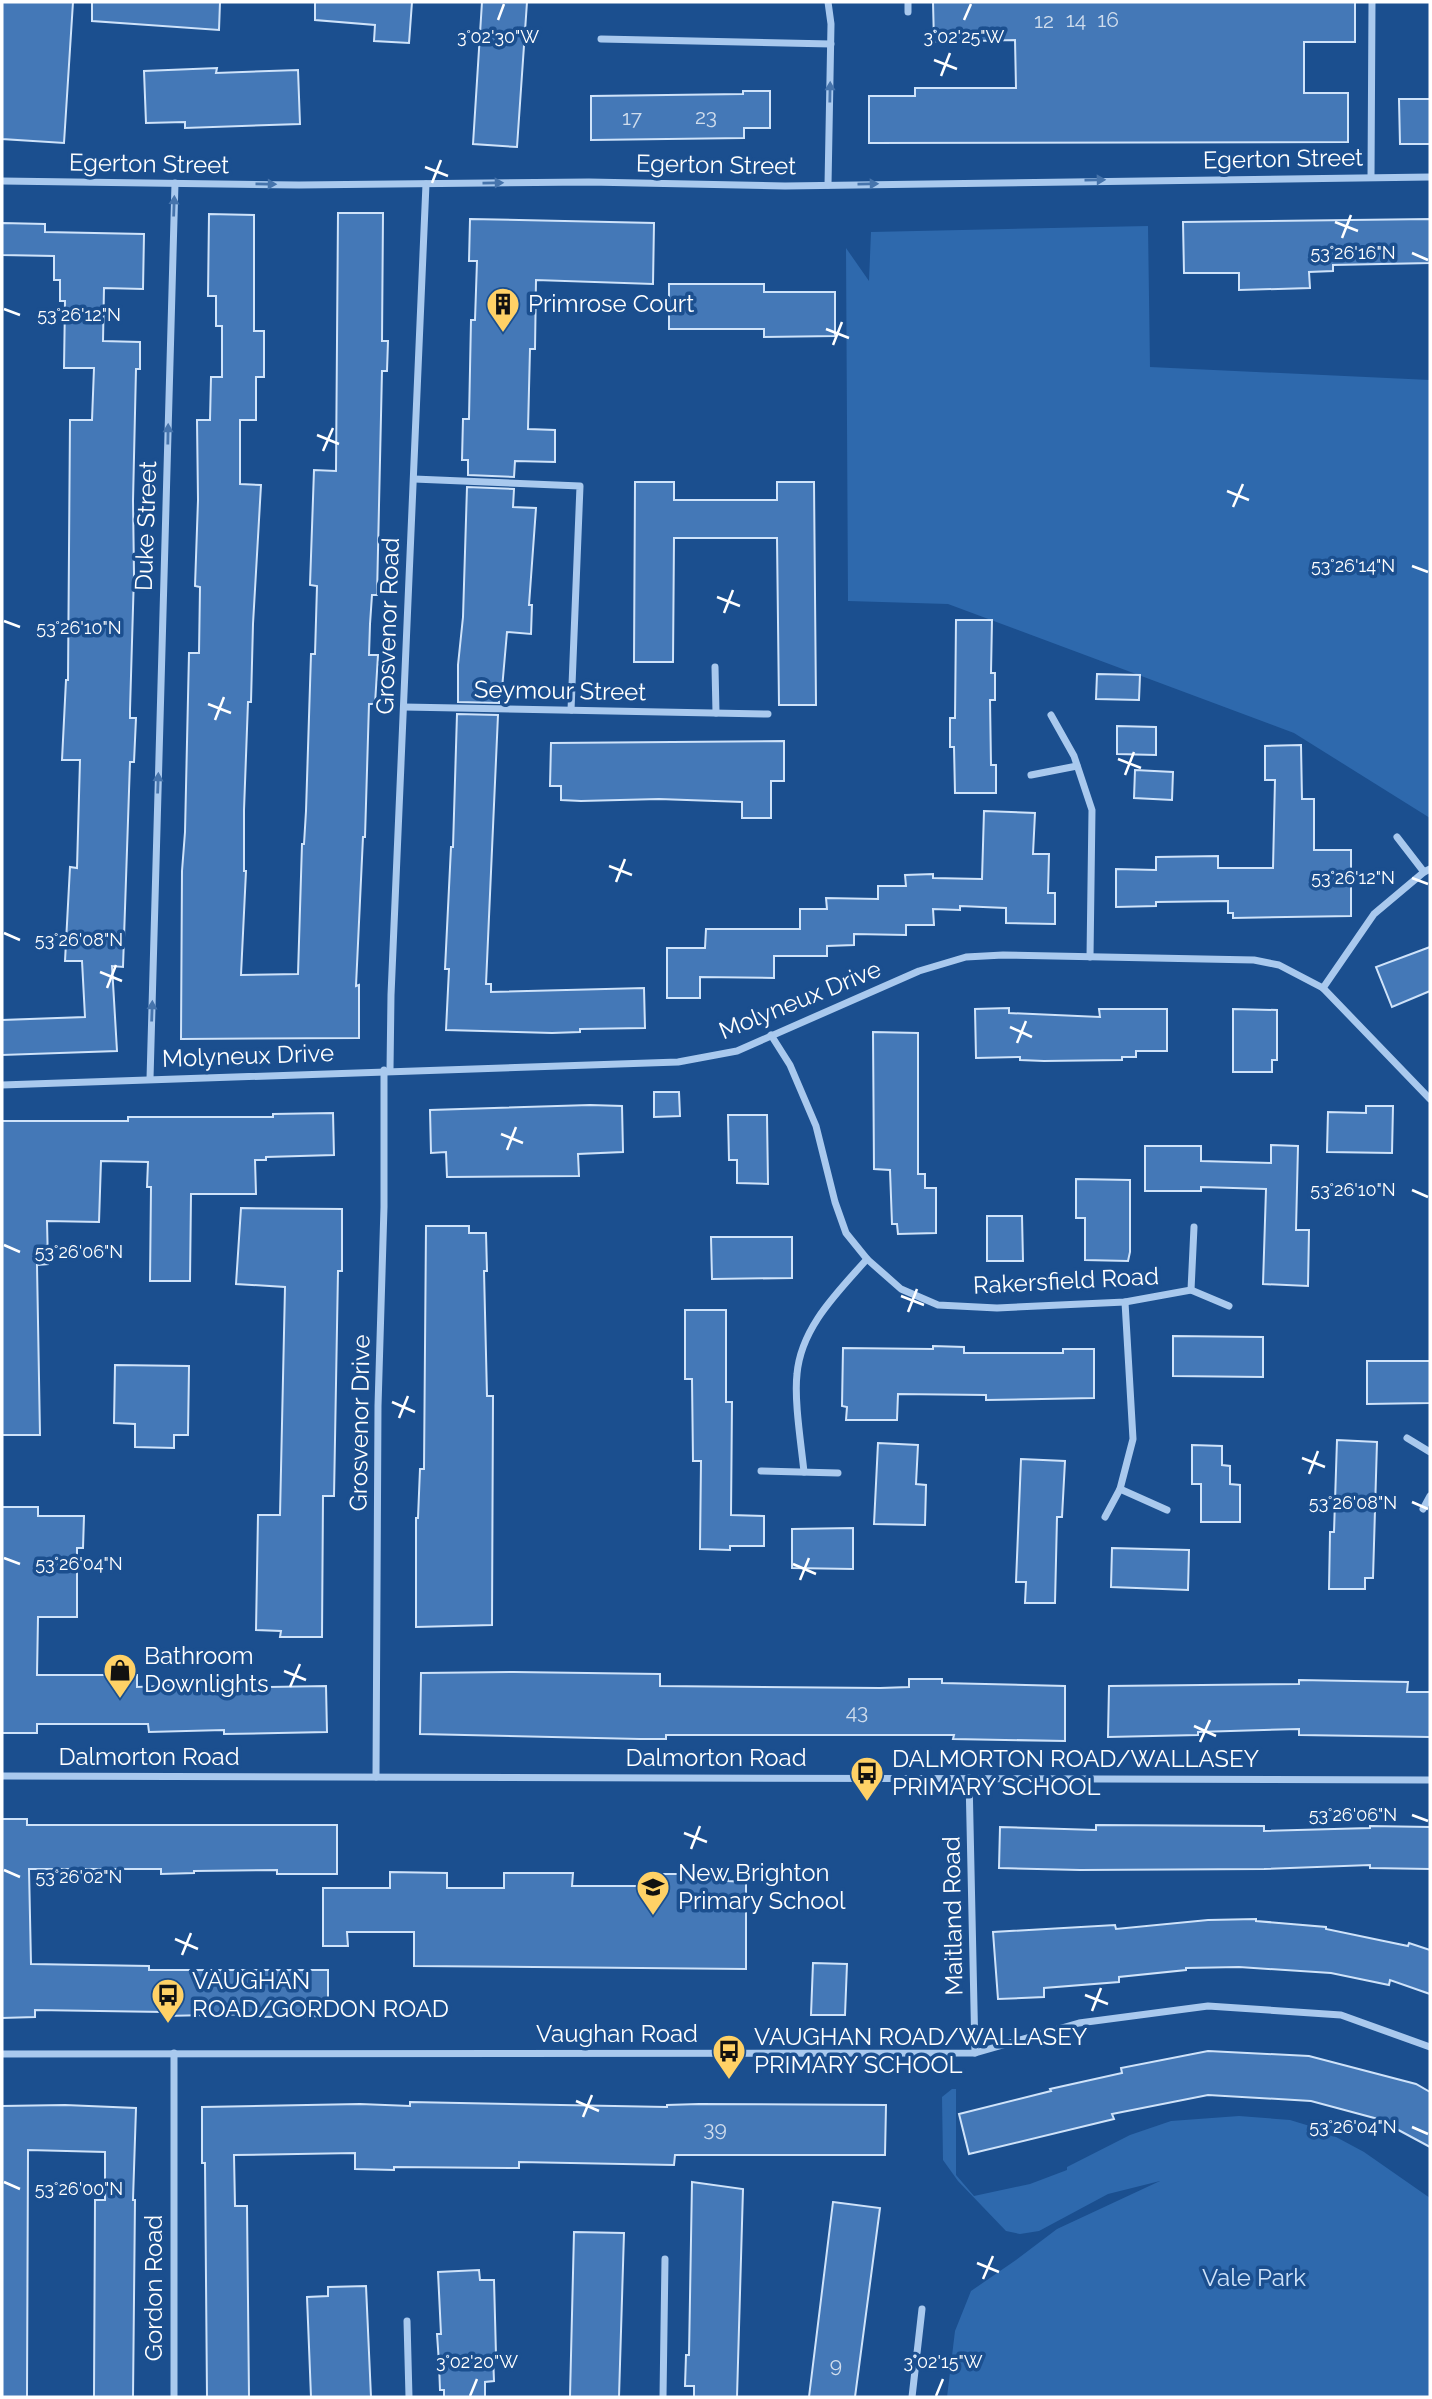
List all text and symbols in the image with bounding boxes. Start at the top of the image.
house number: 14 [1066,7,1086,32]
house number: 16 [1097,7,1119,32]
house number: 12 [1034,8,1054,33]
text: 3°02'30"W [457,26,539,47]
text: 3°02'25"W [924,26,1005,47]
one-way arrow [824,81,835,103]
house number: 23 [695,104,717,129]
house number: 17 [622,105,643,130]
street label: Egerton Street [1203,143,1363,174]
street label: Egerton Street [69,148,229,179]
street label: Egerton Street [636,149,796,180]
one-way arrow [1085,175,1107,186]
one-way arrow [483,177,505,189]
one-way arrow [857,178,879,190]
one-way arrow [255,179,277,190]
one-way arrow [169,195,180,217]
text: 53°26'16"N [1310,242,1396,263]
building icon: Primrose Court [484,285,522,334]
place label: Primrose Court [528,289,694,318]
text: 53°26'12"N [37,304,121,325]
one-way arrow [163,422,174,444]
street label: Duke Street [129,460,162,592]
street label: Grosvenor Road [370,537,405,715]
text: 53°26'14"N [1311,555,1395,576]
text: 53°26'10"N [36,617,122,638]
street label: Seymour Street [474,674,646,707]
one-way arrow [153,772,164,794]
text: 53°26'12"N [1311,867,1395,888]
text: 53°26'08"N [35,929,123,950]
street label: Molyneux Drive [715,954,885,1045]
one-way arrow [146,1000,157,1022]
street label: Molyneux Drive [161,1038,334,1073]
text: 53°26'10"N [1310,1179,1396,1200]
text: 53°26'06"N [35,1241,123,1262]
street label: Rakersfield Road [972,1261,1160,1300]
street label: Grosvenor Drive [343,1334,376,1512]
text: 53°26'08"N [1309,1492,1397,1513]
text: 53°26'04"N [35,1553,123,1574]
place label: Bathroom Downlights [144,1641,269,1698]
shop icon: Bathroom Downlights [101,1651,139,1700]
house number: 43 [846,1699,868,1724]
street label: Dalmorton Road [58,1742,240,1771]
street label: Dalmorton Road [625,1743,807,1772]
place label: DALMORTON ROAD/WALLASEY PRIMARY SCHOOL [892,1744,1260,1801]
bus stop icon: DALMORTON ROAD/WALLASEY PRIMARY SCHOOL [848,1754,886,1803]
text: 53°26'06"N [1309,1804,1397,1825]
street label: Maitland Road [937,1836,968,1996]
place label: New Brighton Primary School [678,1858,846,1915]
text: 53°26'02"N [36,1866,122,1887]
school or university icon: New Brighton Primary School [634,1868,672,1917]
place label: VAUGHAN ROAD/GORDON ROAD [192,1966,449,2023]
bus stop icon: VAUGHAN ROAD/GORDON ROAD [149,1976,187,2025]
street label: Vaughan Road [536,2019,698,2048]
place label: VAUGHAN ROAD/WALLASEY PRIMARY SCHOOL [754,2022,1088,2079]
bus stop icon: VAUGHAN ROAD/WALLASEY PRIMARY SCHOOL [710,2032,748,2081]
house number: 39 [703,2116,727,2141]
text: 53°26'04"N [1309,2116,1397,2137]
text: 53°26'00"N [35,2178,123,2199]
street label: Gordon Road [139,2215,168,2361]
park label: Vale Park [1202,2263,1306,2292]
text: 3°02'20"W [436,2351,518,2372]
text: 3°02'15"W [903,2351,983,2372]
house number: 9 [830,2352,842,2377]

